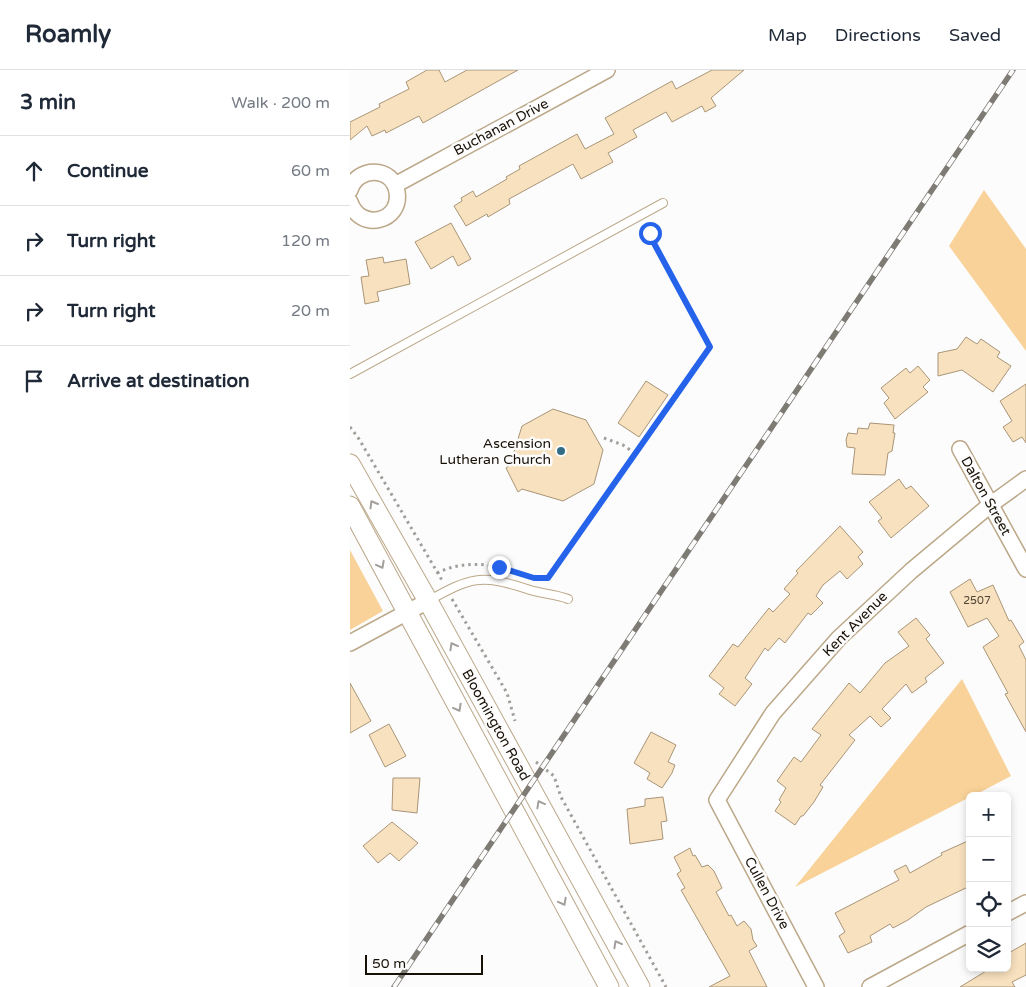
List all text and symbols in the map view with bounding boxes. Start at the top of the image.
text: Roamly [25,20,111,49]
text: Map [768,24,807,46]
text: Directions [835,24,921,46]
text: Saved [949,24,1001,46]
text: 3 min [20,90,76,115]
text: Walk · 200 m [231,93,330,113]
street label: Buchanan Drive [451,95,551,159]
icon: ahead [20,157,48,185]
text: Continue [67,160,149,182]
text: 60 m [291,161,330,181]
route start [639,222,662,245]
icon: right [20,227,48,255]
text: Turn right [67,230,155,252]
text: 120 m [281,231,330,251]
icon: right [20,297,48,325]
text: Turn right [67,300,155,322]
text: 20 m [291,301,330,321]
icon: arrive [20,367,48,395]
text: Arrive at destination [67,370,250,392]
place label: Ascension Lutheran Church [439,435,551,468]
marker: Ascension Lutheran Church [555,445,567,457]
street label: Dalton Street [957,454,1015,539]
one-way arrow [369,501,379,510]
route end [488,556,511,579]
one-way arrow [375,559,385,568]
street label: Kent Avenue [819,588,891,660]
house number: 2507 [963,594,991,607]
one-way arrow [449,642,459,651]
street label: Bloomington Road [458,666,534,784]
one-way arrow [452,702,462,711]
map controls [966,792,1011,972]
button: + [966,792,1011,837]
one-way arrow [536,800,546,809]
button: − [966,837,1011,882]
street label: Cullen Drive [741,854,793,932]
button: locate [966,882,1011,927]
one-way arrow [557,897,567,906]
button: layers [966,927,1011,972]
one-way arrow [613,941,623,950]
scale bar [365,952,482,975]
text: 50 m [372,955,406,972]

